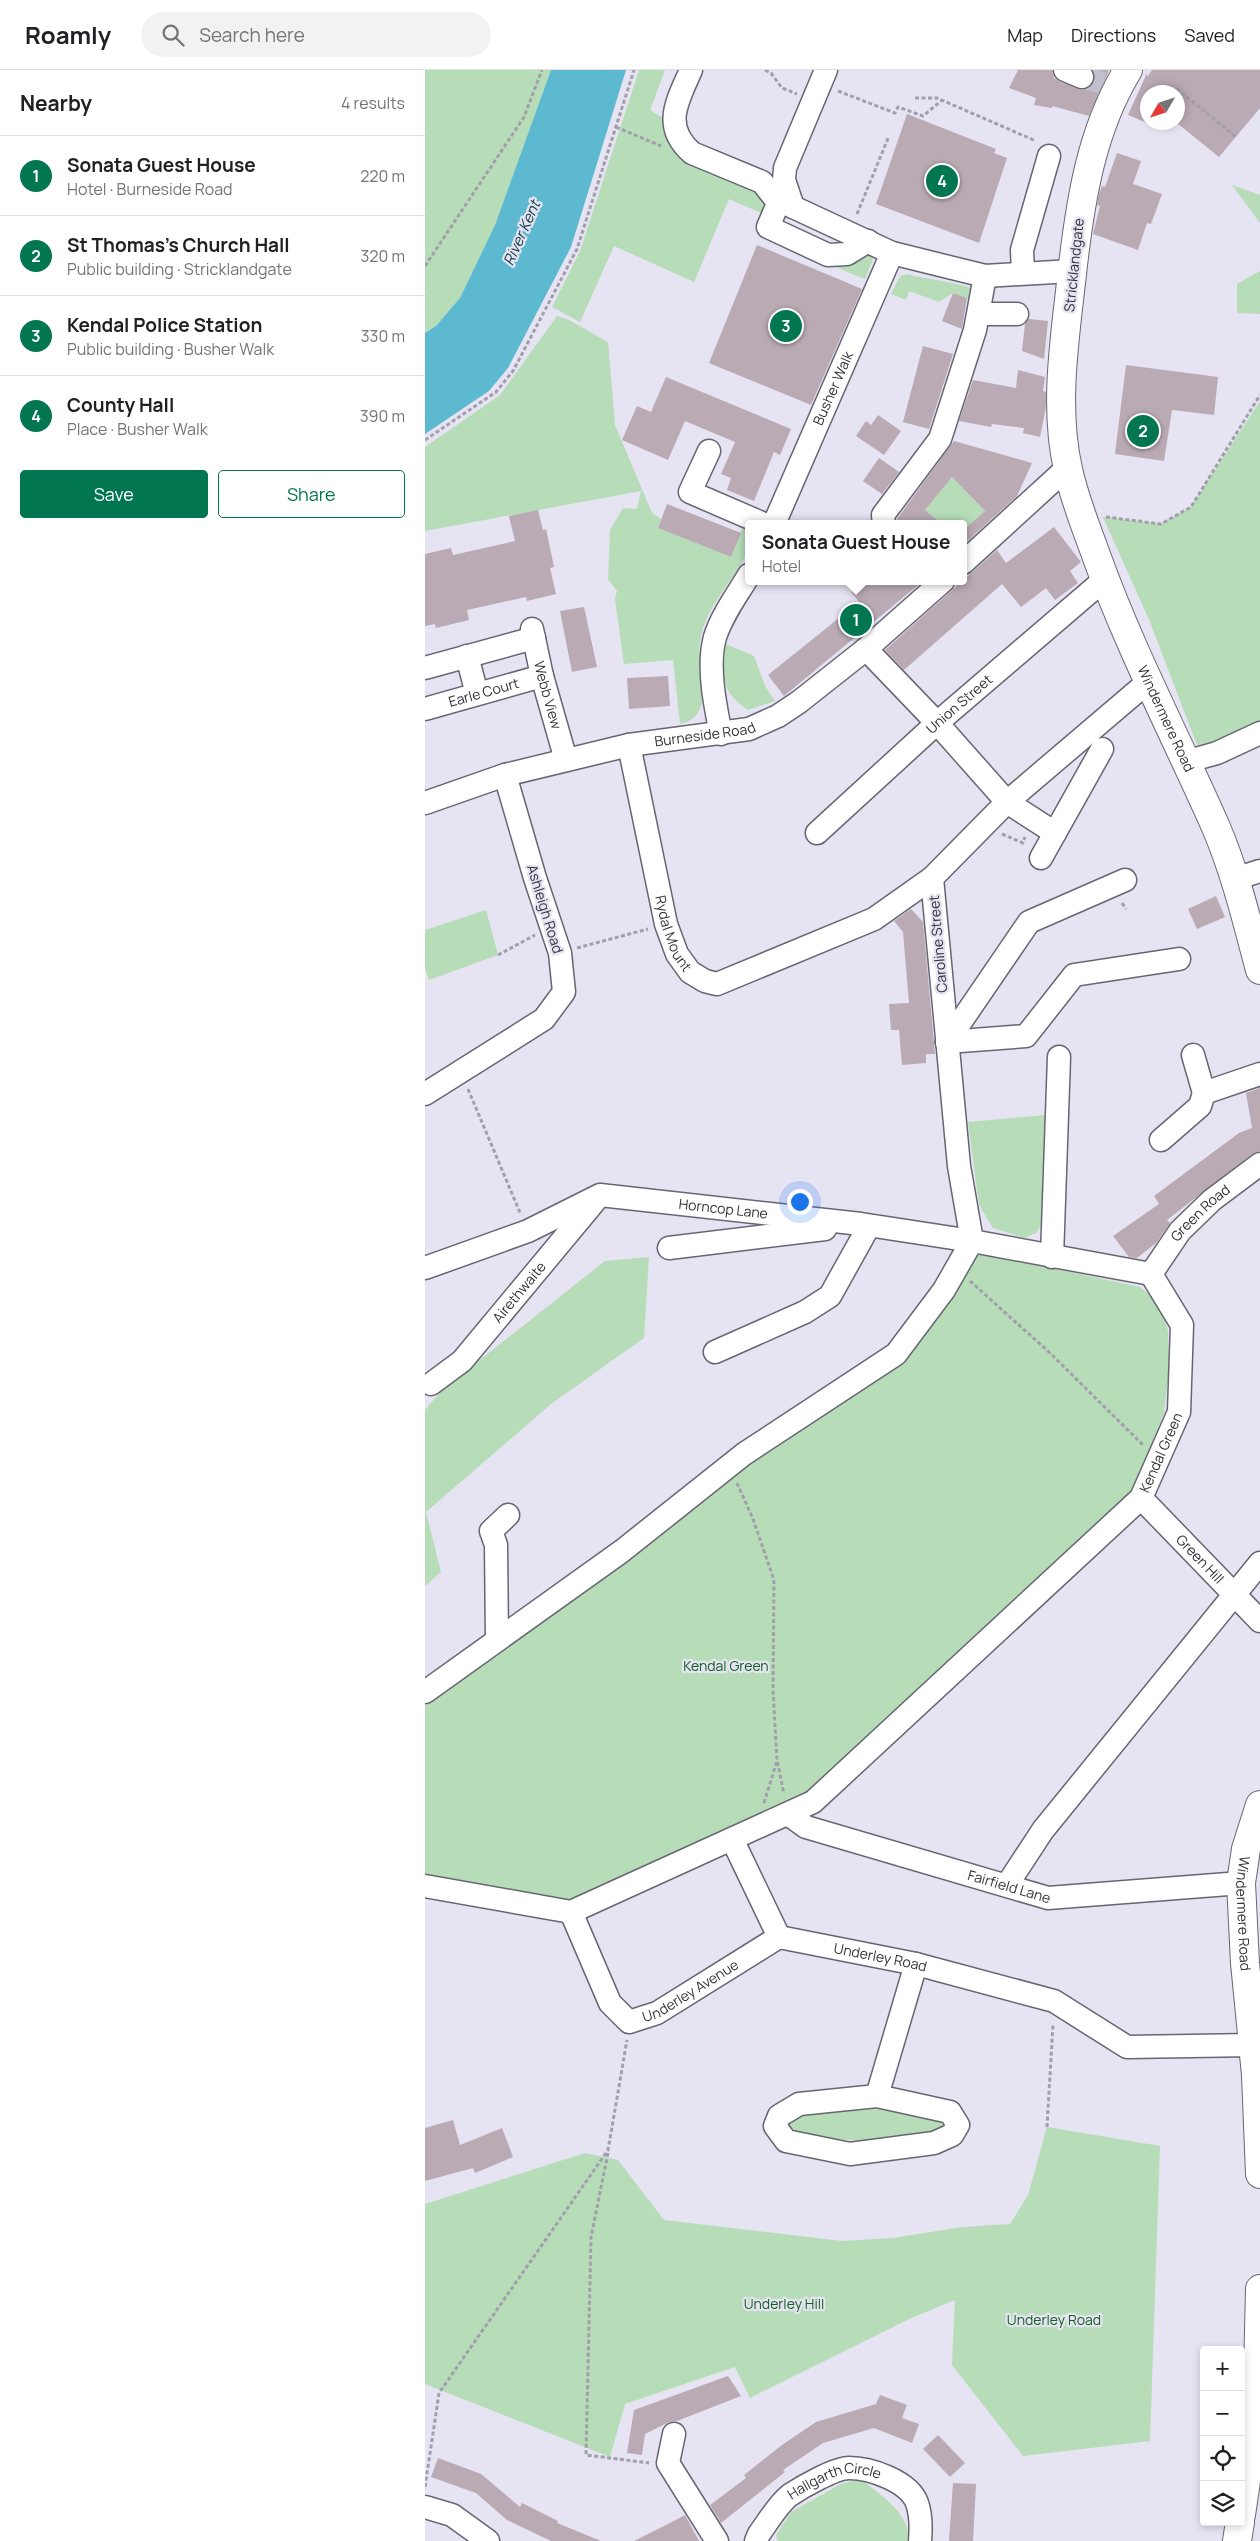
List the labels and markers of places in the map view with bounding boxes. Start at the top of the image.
pin: 4 [926,162,958,200]
pin: 3 [770,307,802,345]
pin: 2 [1127,412,1159,450]
pin: 1 [840,601,872,639]

